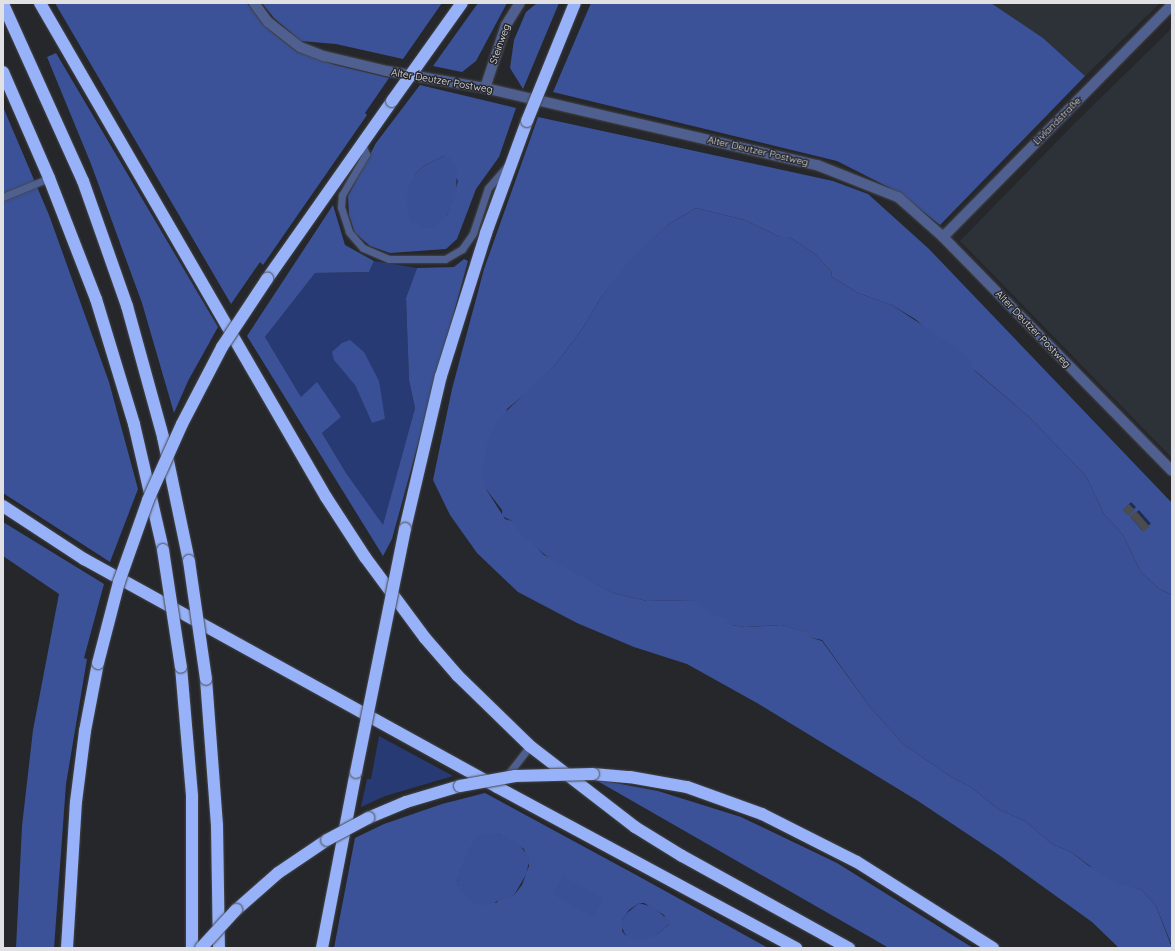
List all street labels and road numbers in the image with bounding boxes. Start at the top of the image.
street label: Steinweg [487,22,513,66]
street label: Alter Deutzer Postweg [390,66,494,96]
street label: Livlandstraße [1031,95,1083,147]
street label: Alter Deutzer Postweg [706,134,810,168]
street label: Alter Deutzer Postweg [993,288,1073,370]

